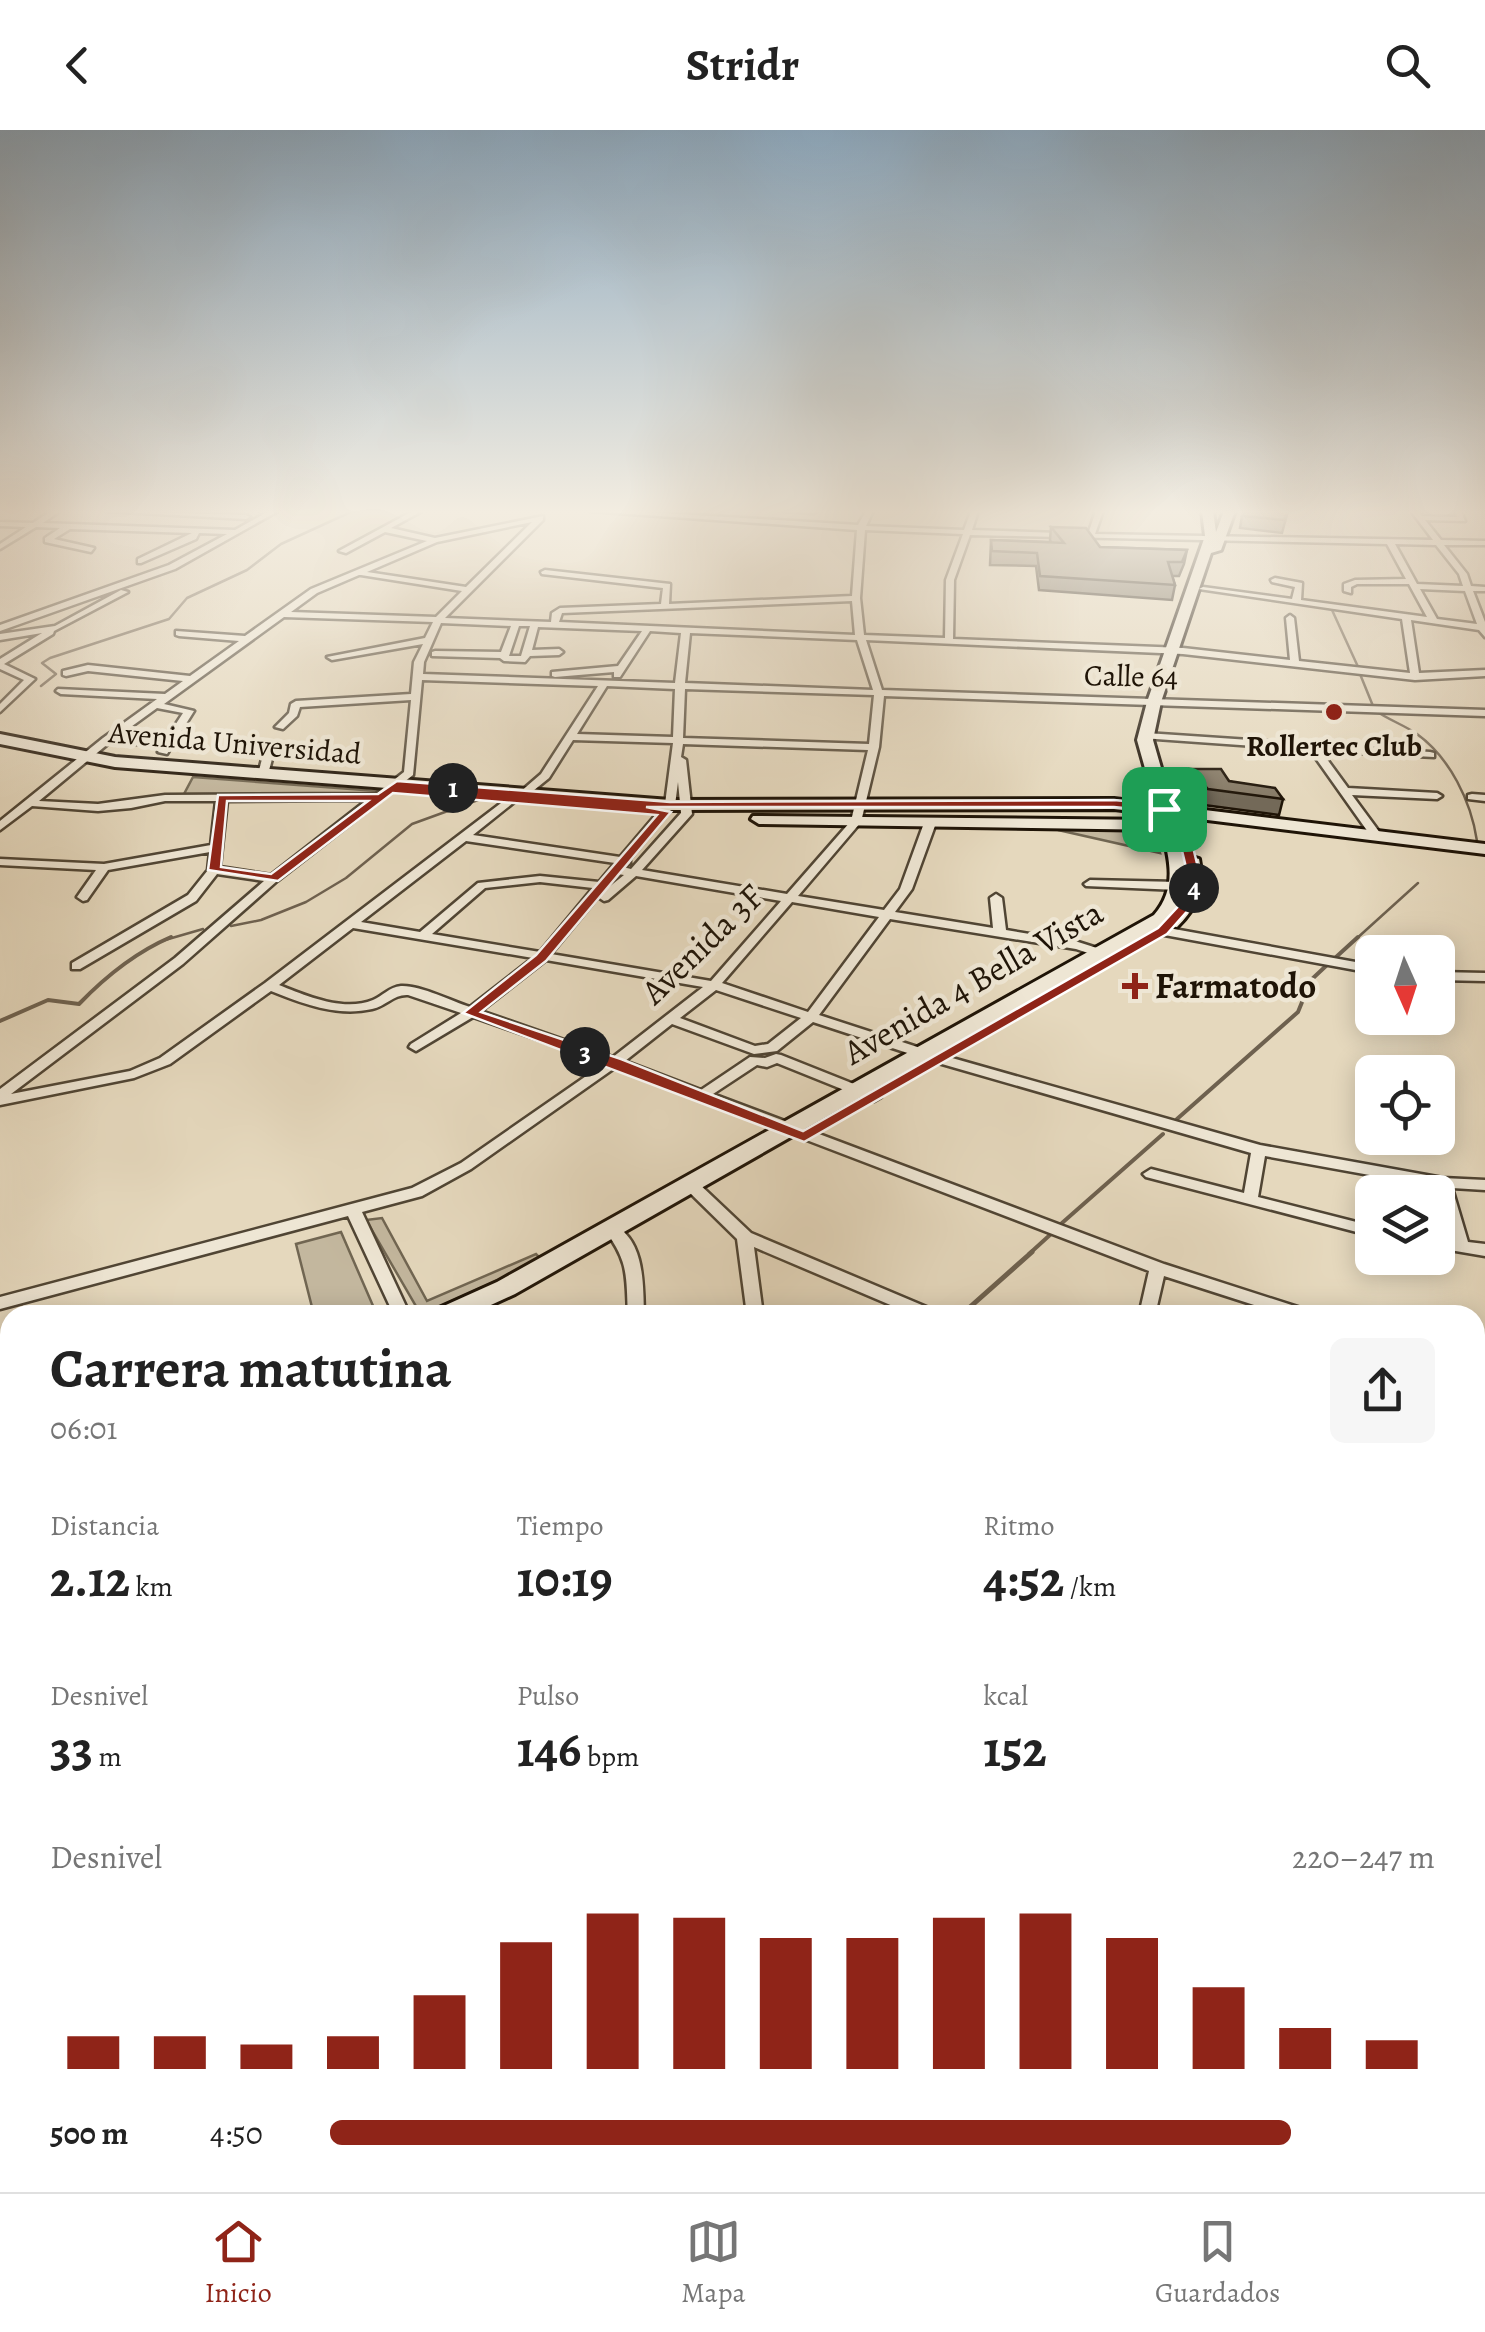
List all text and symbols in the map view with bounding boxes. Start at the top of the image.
text: Stridr [686,34,799,96]
icon: back [50,38,105,93]
icon: search [1380,38,1435,93]
street label: Calle 64 [1084,655,1178,697]
marker: Rollertec Club [1323,701,1345,723]
street label: Avenida Universidad [106,712,364,774]
place label: Rollertec Club [1246,726,1422,766]
pin: 1 [428,763,478,813]
pin [1122,767,1207,852]
text: 1 [448,769,458,807]
icon: arrive [1137,782,1192,837]
pin: 4 [1169,863,1219,913]
text: 4 [1187,869,1201,907]
street label: Avenida 3F [629,873,774,1015]
street label: Avenida 4 Bella Vista [833,888,1112,1076]
north arrow [1355,935,1455,1035]
map controls [1355,935,1455,1275]
place label: Farmatodo [1155,962,1316,1010]
marker: Farmatodo [1124,975,1146,997]
pin: 3 [560,1027,610,1077]
text: 3 [579,1033,591,1071]
button: locate [1355,1055,1455,1155]
button: layers [1355,1175,1455,1275]
text: Carrera matutina [50,1331,451,1406]
button: share [1330,1338,1435,1443]
text: 06:01 [50,1406,117,1450]
text: Distancia [50,1507,159,1545]
text: Tiempo [517,1507,604,1545]
text: Ritmo [983,1507,1055,1545]
text: 2.12 [50,1545,130,1613]
text: 10:19 [517,1545,613,1613]
text: 4:52 [983,1545,1064,1613]
text: km [130,1568,173,1606]
text: /km [1064,1568,1116,1606]
text: Desnivel [50,1677,148,1715]
text: Pulso [517,1677,579,1715]
text: kcal [983,1677,1028,1715]
text: 33 [50,1715,93,1783]
text: 146 [517,1715,581,1783]
text: 152 [983,1715,1047,1783]
text: m [93,1738,122,1776]
text: bpm [581,1738,639,1776]
text: Desnivel [50,1835,162,1879]
text: 220–247 m [1292,1835,1435,1879]
text: 500 m [50,2111,128,2155]
text: 4:50 [210,2111,263,2155]
tab: Inicio [205,2214,272,2312]
tab: Mapa [681,2214,746,2312]
tab: Guardados [1155,2214,1280,2312]

